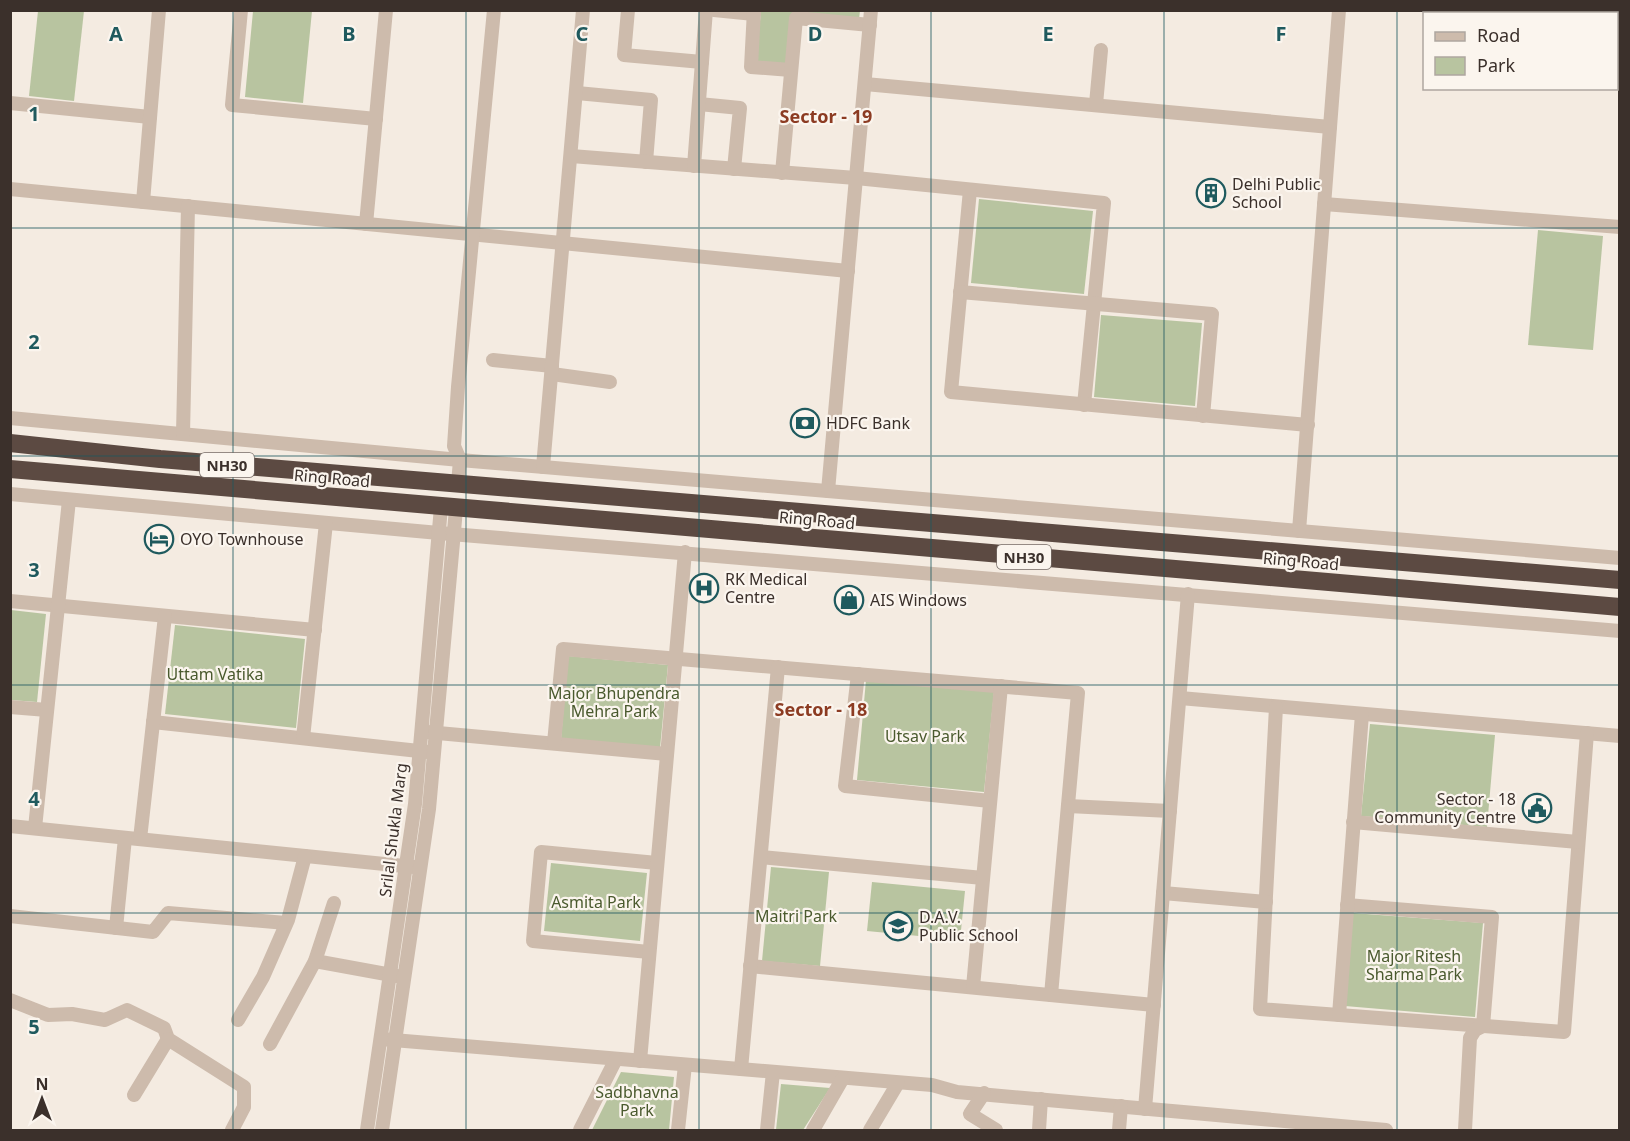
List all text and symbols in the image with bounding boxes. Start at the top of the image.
legend [1423,12,1618,90]
text: A [109,20,123,47]
text: B [342,20,356,47]
text: C [576,20,589,47]
text: D [808,20,822,47]
text: E [1042,20,1054,47]
text: F [1276,20,1286,47]
text: Road [1477,23,1520,47]
text: Park [1477,53,1515,77]
text: 1 [28,100,40,127]
district label: Sector - 19 [780,104,872,128]
place label: Delhi Public School [1232,173,1321,213]
building icon: Delhi Public School [1195,177,1227,209]
text: 2 [28,328,40,355]
bank icon: HDFC Bank [789,407,821,439]
place label: HDFC Bank [826,412,910,434]
road number: NH30 [200,453,254,477]
street label: Ring Road [293,464,371,492]
street label: Ring Road [778,506,856,534]
hotel icon: OYO Townhouse [143,523,175,555]
place label: OYO Townhouse [180,528,303,550]
road number: NH30 [997,545,1051,569]
street label: Ring Road [1262,547,1340,575]
text: 3 [28,556,40,583]
place label: RK Medical Centre [725,568,807,608]
hospital icon: RK Medical Centre [688,572,720,604]
shop icon: AIS Windows [833,584,865,616]
place label: AIS Windows [870,589,967,611]
park label: Uttam Vatika [166,663,264,685]
park label: Major Bhupendra Mehra Park [548,682,680,722]
district label: Sector - 18 [775,697,867,721]
park label: Utsav Park [885,725,966,747]
street label: Srilal Shukla Marg [374,762,412,898]
text: 4 [28,785,40,812]
place label: Sector - 18 Community Centre [1374,788,1516,828]
public building icon: Sector - 18 Community Centre [1521,792,1553,824]
park label: Asmita Park [551,891,641,913]
park label: Maitri Park [755,905,837,927]
place label: D.A.V. Public School [919,906,1018,946]
school or university icon: D.A.V. Public School [882,910,914,942]
park label: Major Ritesh Sharma Park [1366,945,1463,985]
text: 5 [28,1013,40,1040]
north arrow [12,1069,72,1129]
text: N [35,1073,49,1095]
park label: Sadbhavna Park [595,1081,679,1121]

